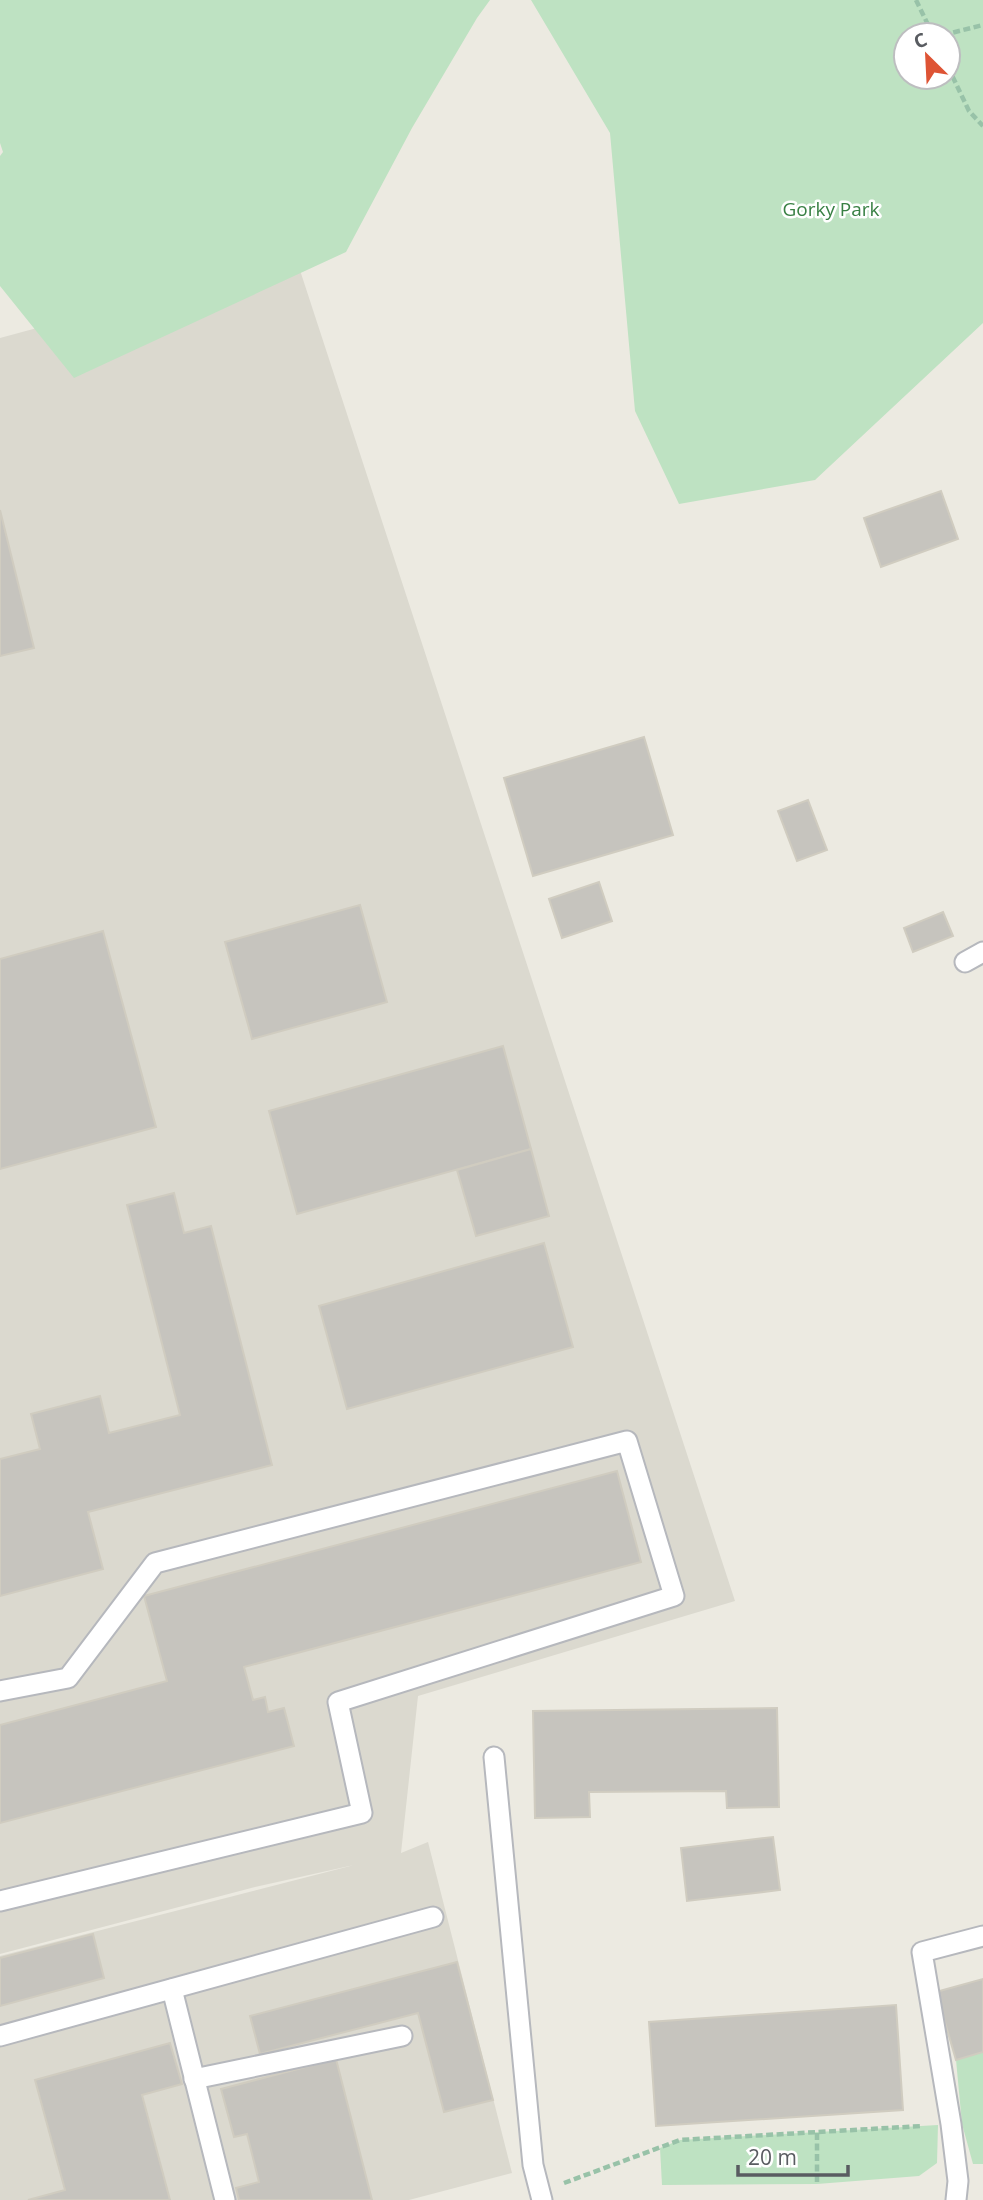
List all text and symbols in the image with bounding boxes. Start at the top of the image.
north arrow [892,21,962,91]
text: С [909,26,931,55]
park label: Gorky Park [782,196,880,222]
scale bar [738,2134,848,2178]
text: 20 m [748,2143,797,2171]

